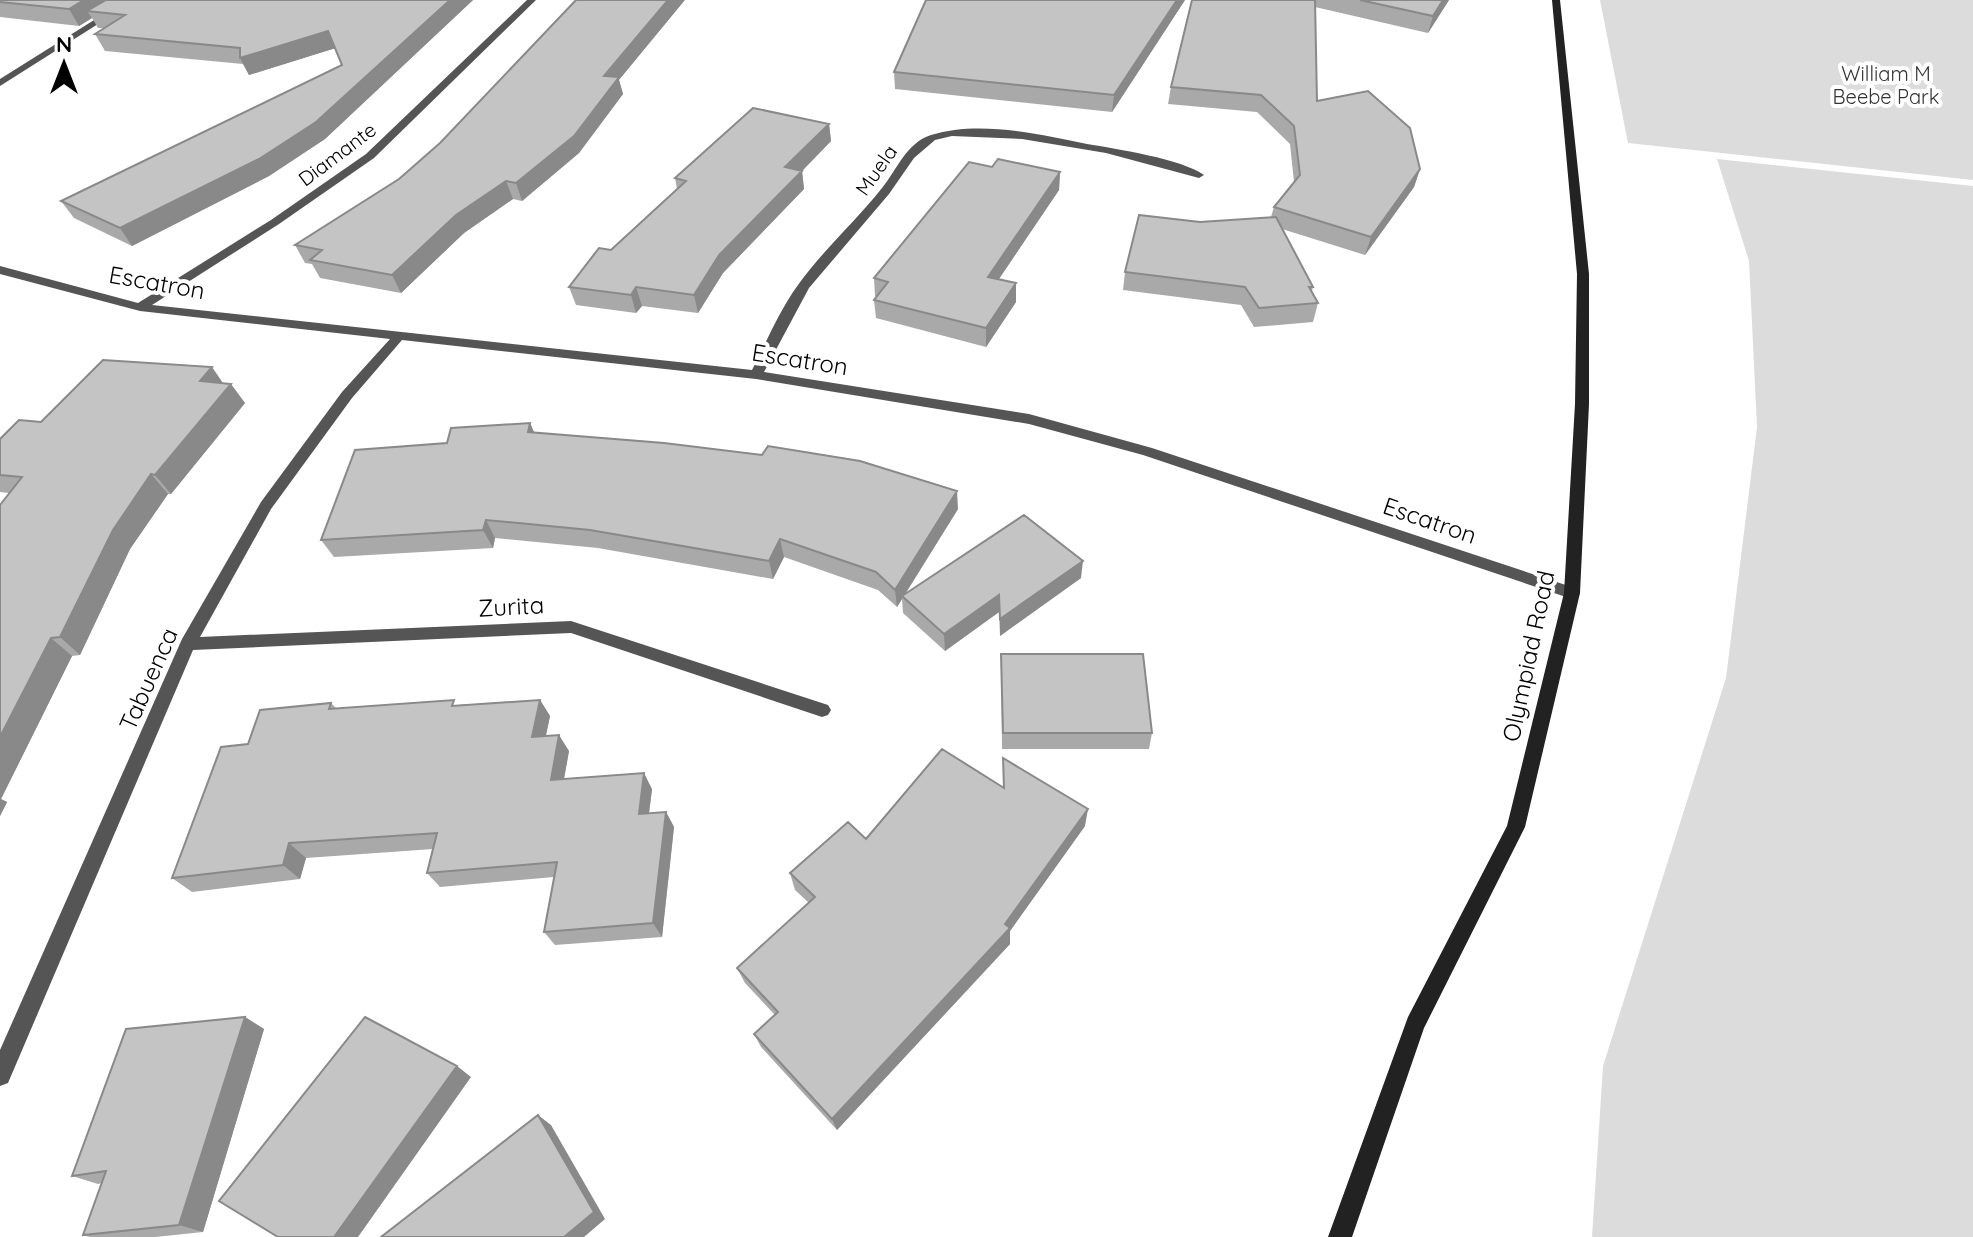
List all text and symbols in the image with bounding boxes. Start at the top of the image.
north arrow [24,24,104,104]
text: N [56,30,72,58]
park label: William M Beebe Park [1833,61,1939,109]
street label: Diamante [293,117,381,191]
street label: Muela [850,140,902,200]
street label: Escatron [107,259,207,305]
street label: Escatron [750,337,850,381]
street label: Escatron [1379,490,1481,550]
street label: Olympiad Road [1495,568,1561,744]
street label: Zurita [477,589,545,623]
street label: Tabuenca [112,623,184,735]

